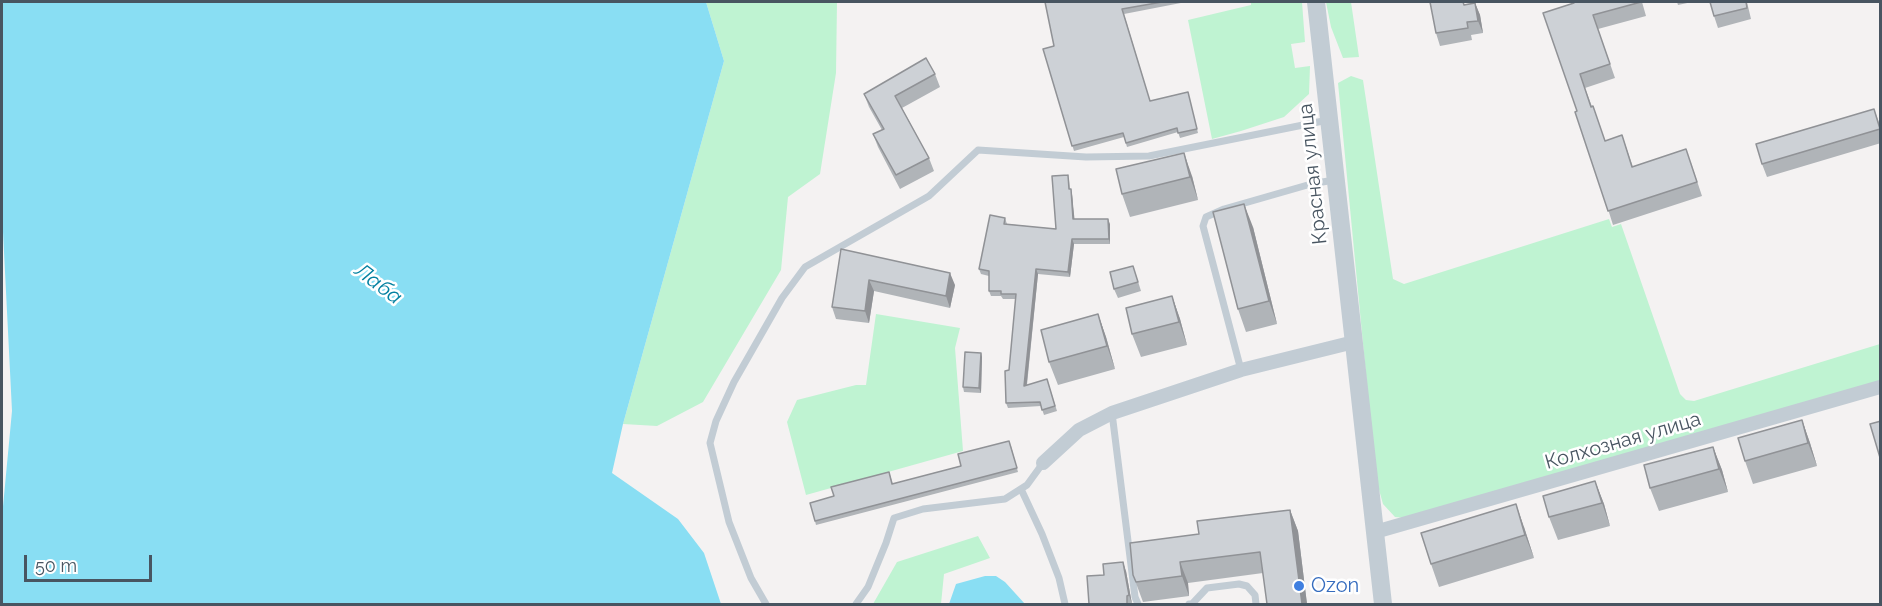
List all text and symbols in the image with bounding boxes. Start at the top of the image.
street label: Красная улица [1294,102,1332,246]
water label: Лаба [349,258,407,310]
street label: Колхозная улица [1542,407,1704,475]
scale bar [27,543,154,581]
text: 50 m [35,555,77,576]
place label: Ozon [1311,574,1359,598]
marker: Ozon [1292,579,1306,593]

